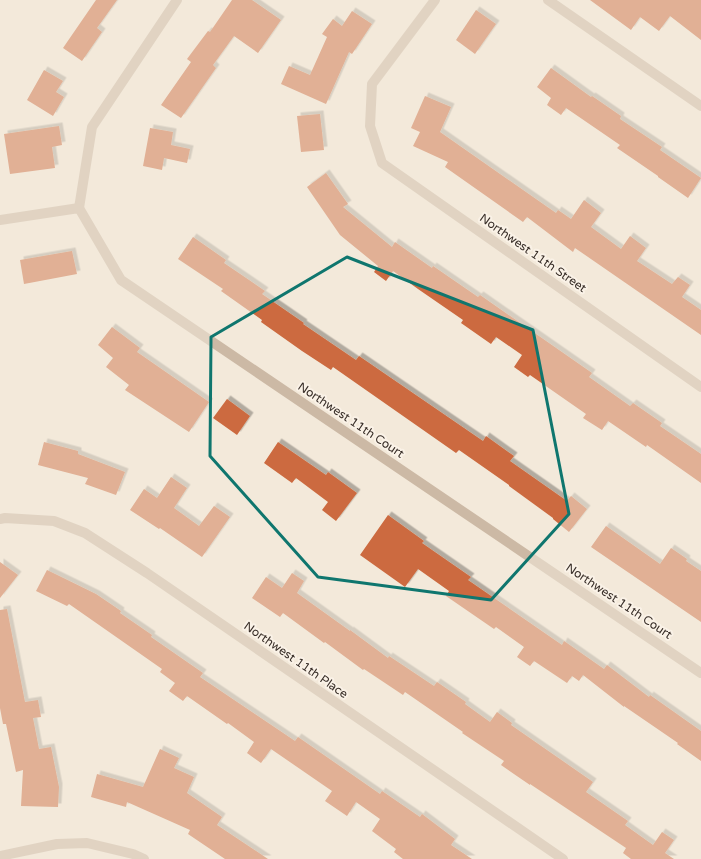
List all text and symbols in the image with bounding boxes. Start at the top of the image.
street label: Northwest 11th Street [477,211,589,295]
street label: Northwest 11th Court [295,379,407,461]
street label: Northwest 11th Court [563,560,675,642]
street label: Northwest 11th Place [241,619,351,701]

